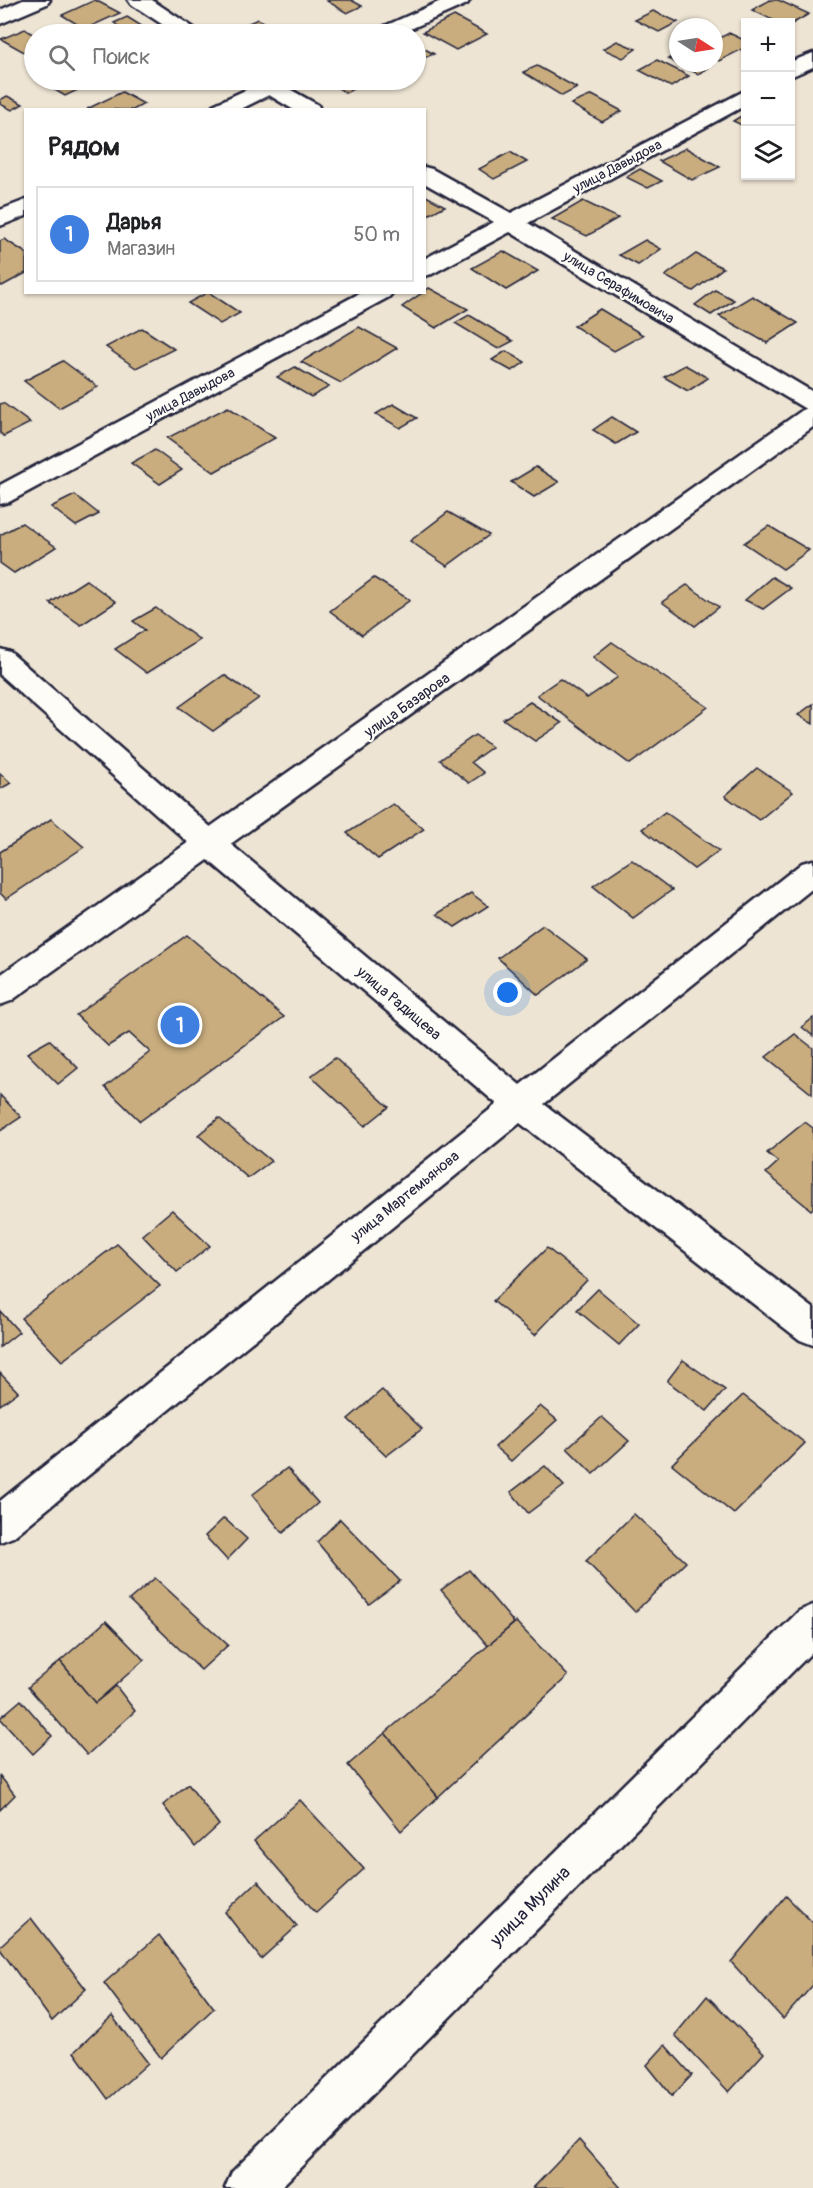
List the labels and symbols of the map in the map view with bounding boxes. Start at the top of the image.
north arrow [669,18,723,72]
street label: улица Давыдова [569,136,664,197]
street label: улица Серафимовича [559,247,677,327]
street label: улица Давыдова [142,364,237,425]
street label: улица Базарова [360,669,454,743]
street label: улица Радищева [352,962,445,1044]
your location [493,978,522,1007]
pin: 1 [160,1002,200,1048]
street label: улица Мартемьянова [346,1147,463,1247]
street label: улица Мулина [485,1861,575,1952]

